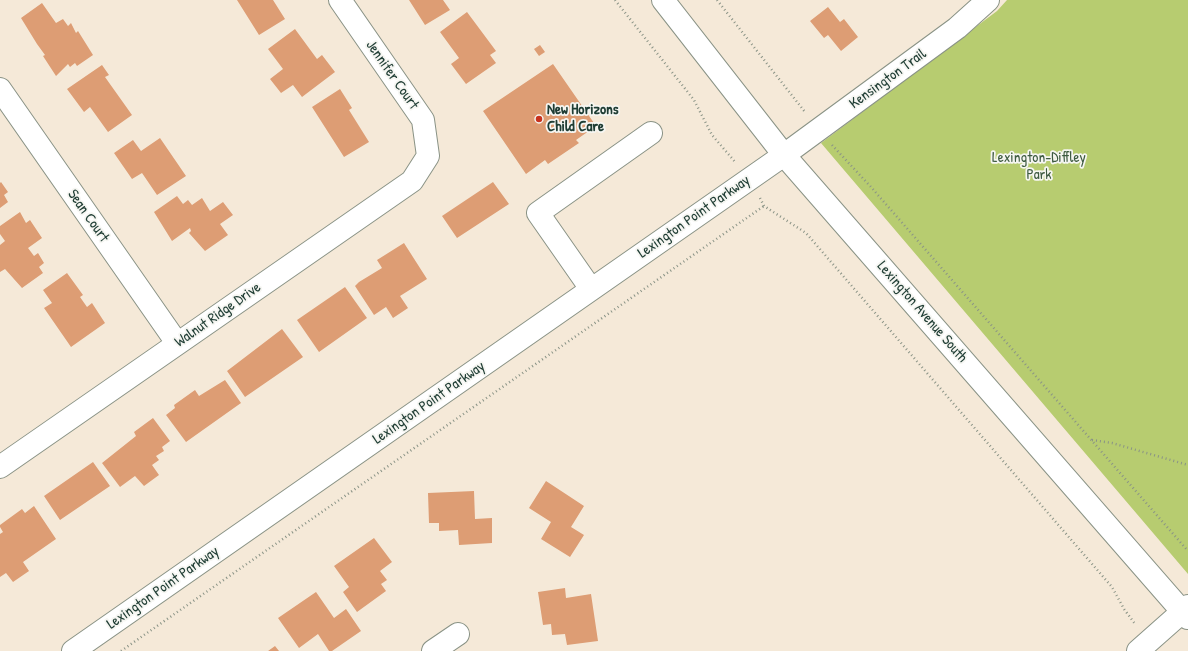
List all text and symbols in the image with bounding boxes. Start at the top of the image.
street label: Jennifer Court [362,37,422,113]
street label: Kensington Trail [846,45,930,113]
place label: New Horizons Child Care [547,101,619,136]
marker: New Horizons Child Care [534,114,544,124]
park label: Lexington-Diffley Park [992,149,1086,184]
street label: Lexington Point Parkway [634,172,754,262]
street label: Sean Court [63,186,113,246]
street label: Lexington Avenue South [873,258,971,366]
street label: Walnut Ridge Drive [172,279,264,351]
street label: Lexington Point Parkway [369,358,489,448]
street label: Lexington Point Parkway [103,543,223,633]

